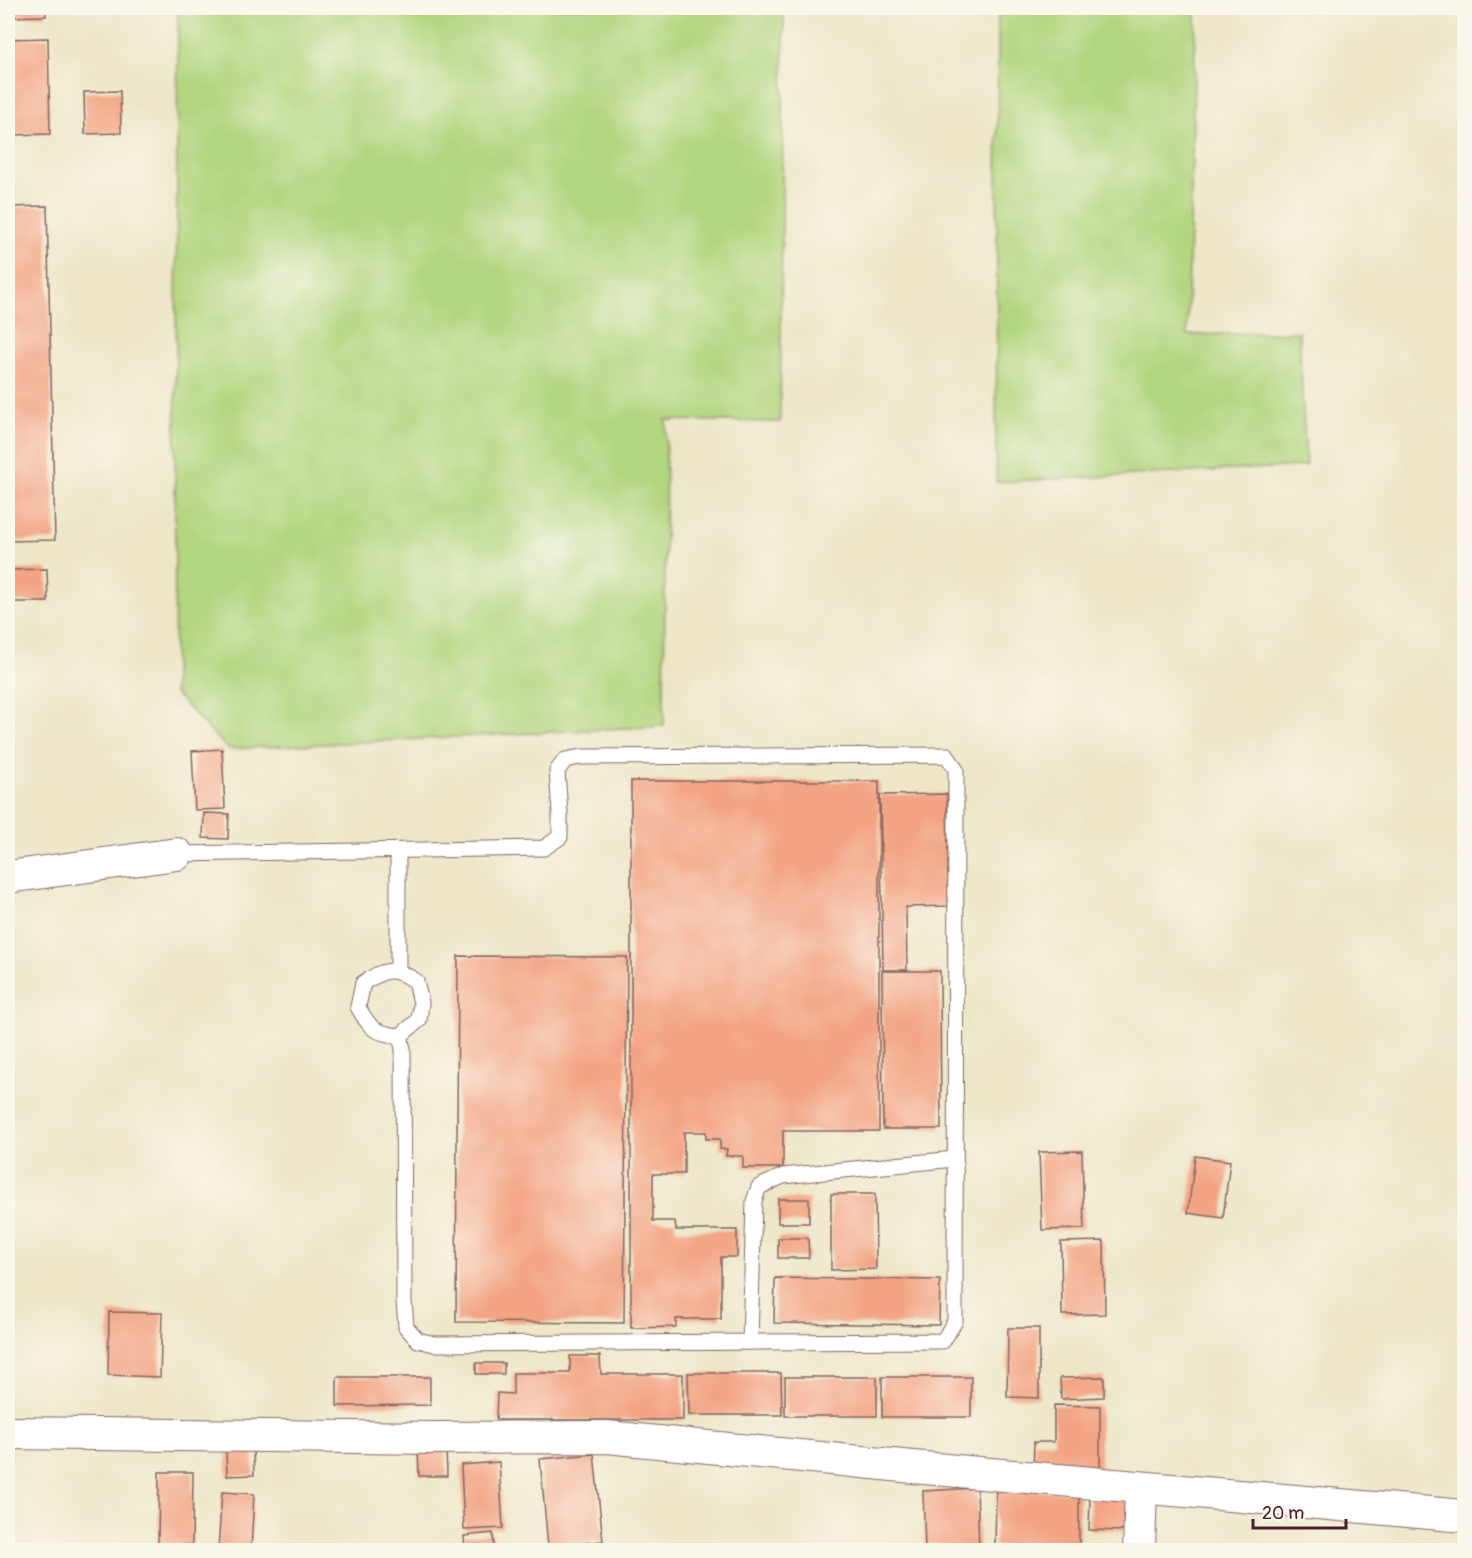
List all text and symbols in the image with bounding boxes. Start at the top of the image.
scale bar [1253,1492,1346,1530]
text: 20 m [1262,1502,1304,1525]

